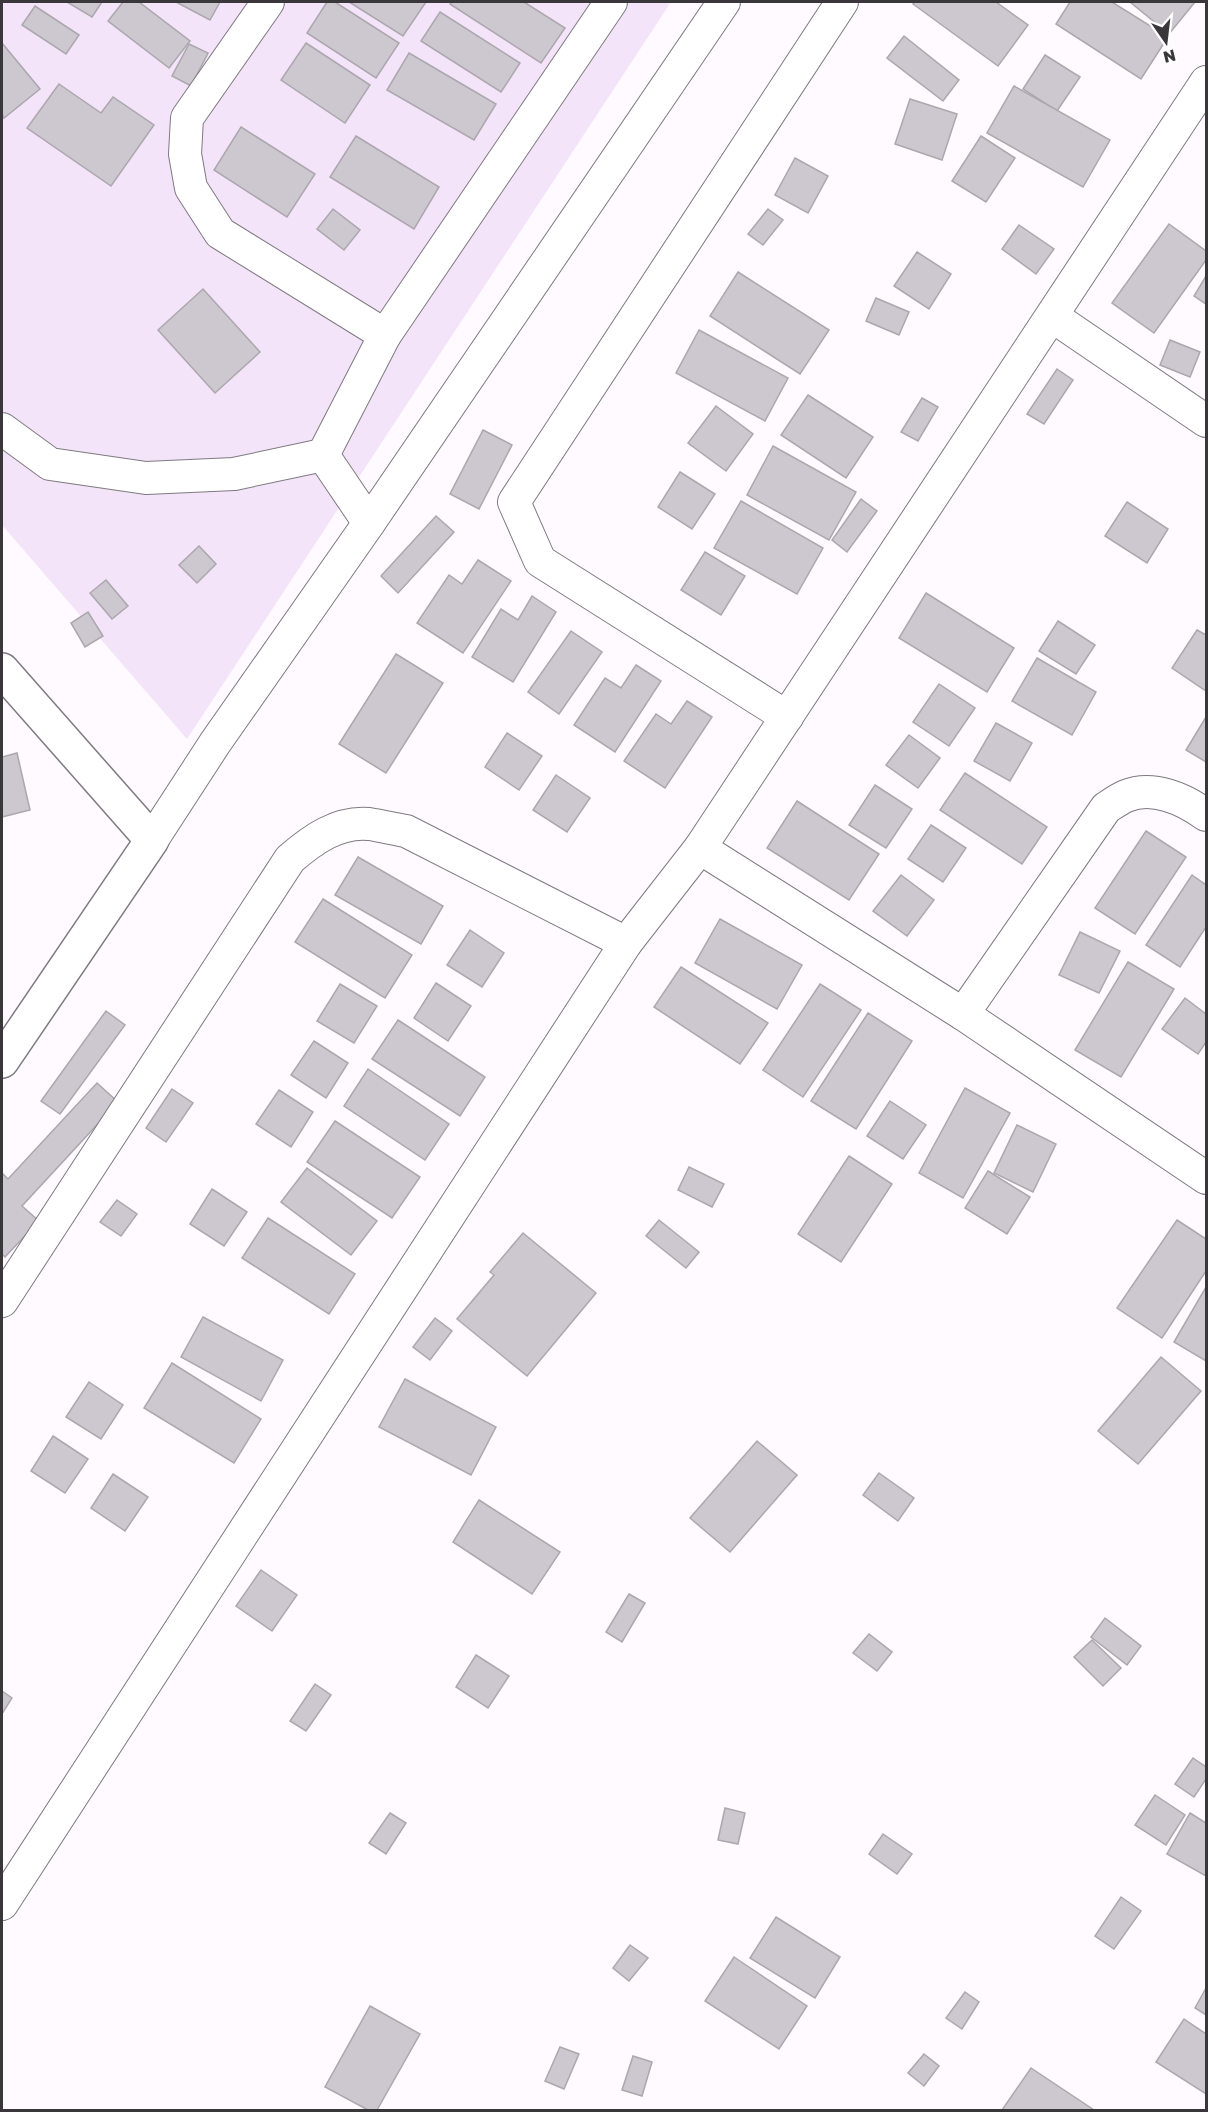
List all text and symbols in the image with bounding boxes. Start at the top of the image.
north arrow [1136,12,1196,72]
text: N [1161,45,1178,68]

